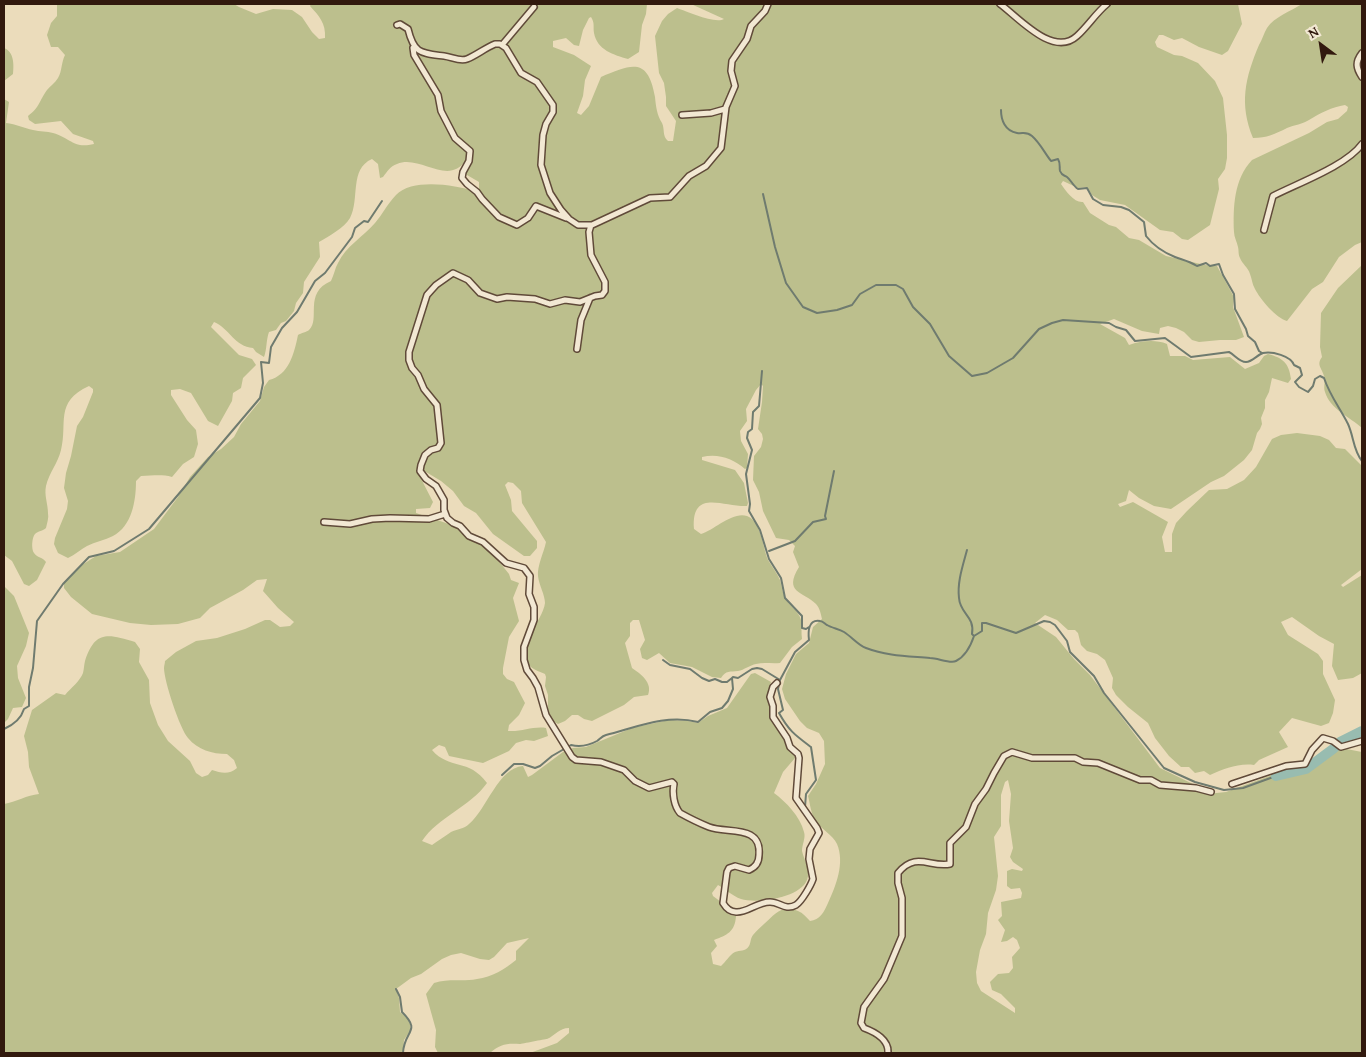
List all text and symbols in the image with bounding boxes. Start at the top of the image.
north arrow [1296,20,1346,70]
text: N [1304,21,1322,43]

